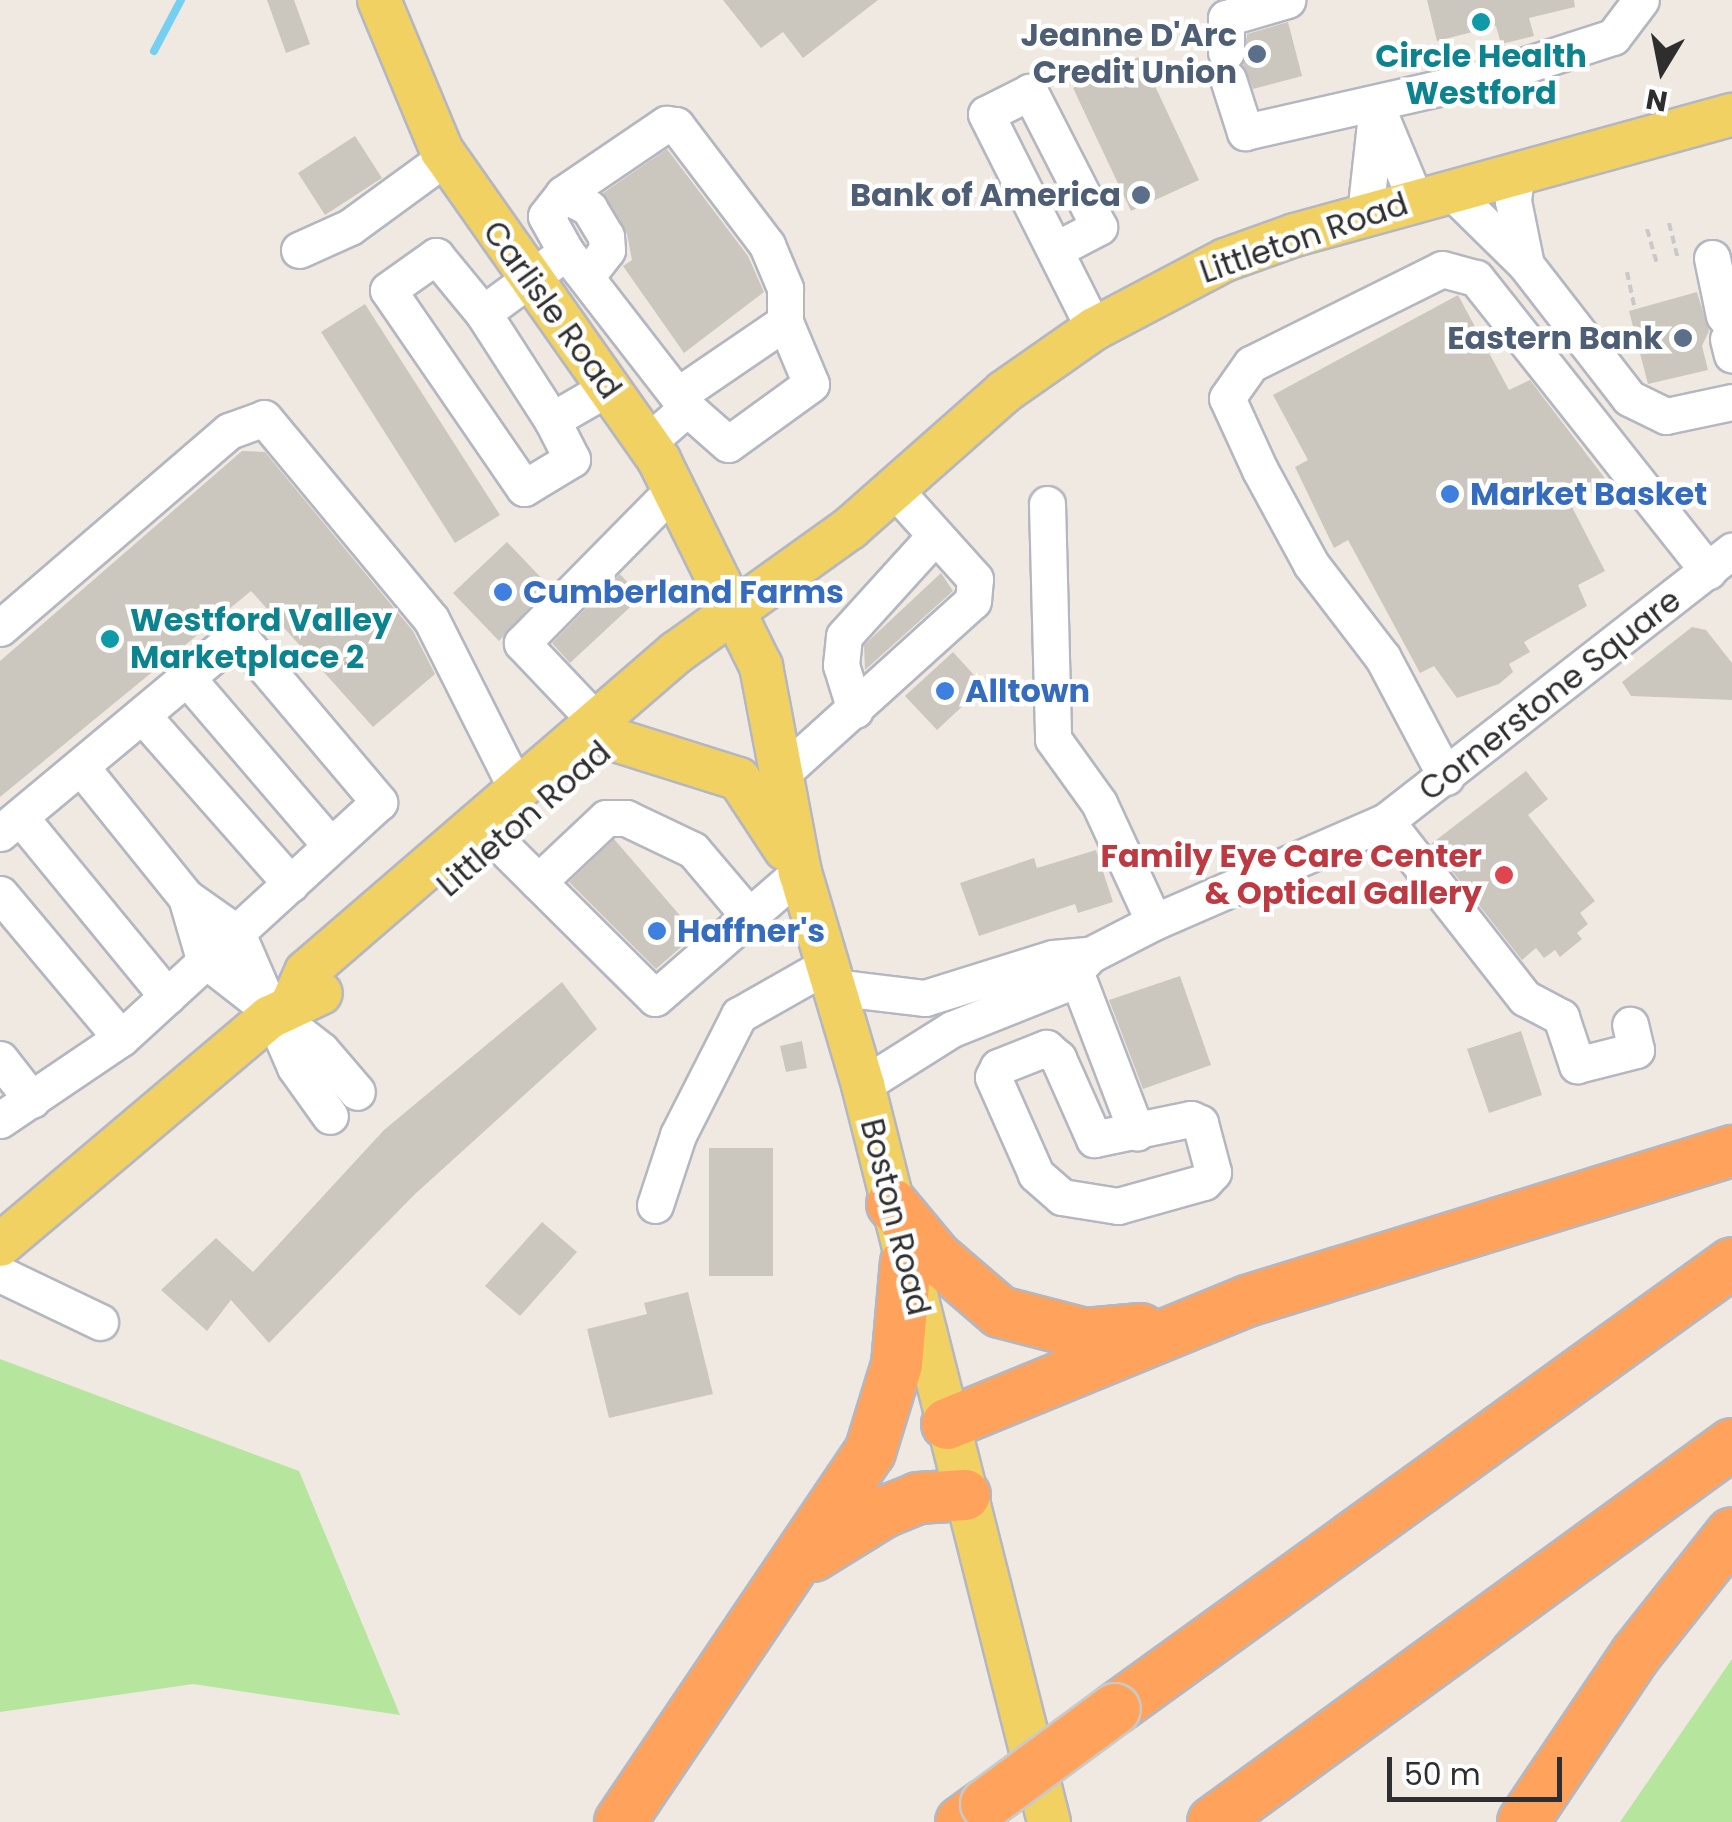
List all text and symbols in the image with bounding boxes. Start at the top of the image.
marker: Circle Health Westford [1470,11,1492,33]
place label: Jeanne D'Arc Credit Union [1020,17,1237,92]
north arrow [1612,20,1712,120]
place label: Circle Health Westford [1375,38,1587,113]
marker: Jeanne D'Arc Credit Union [1246,43,1268,65]
text: N [1643,79,1670,121]
place label: Bank of America [850,176,1121,214]
marker: Bank of America [1130,184,1152,206]
street label: Littleton Road [1195,185,1413,291]
street label: Carlisle Road [475,214,629,406]
place label: Eastern Bank [1447,319,1663,357]
marker: Eastern Bank [1672,327,1694,349]
place label: Market Basket [1470,475,1707,513]
marker: Market Basket [1439,483,1461,505]
place label: Cumberland Farms [523,573,844,611]
marker: Cumberland Farms [492,581,514,603]
street label: Cornerstone Square [1412,581,1688,809]
place label: Westford Valley Marketplace 2 [130,602,392,677]
marker: Westford Valley Marketplace 2 [99,628,121,650]
place label: Alltown [965,672,1090,710]
marker: Alltown [934,680,956,702]
street label: Littleton Road [429,733,619,905]
place label: Family Eye Care Center & Optical Gallery [1101,838,1482,913]
marker: Family Eye Care Center & Optical Gallery [1491,862,1517,888]
place label: Haffner's [677,912,825,950]
marker: Haffner's [646,920,668,942]
street label: Boston Road [852,1115,938,1319]
scale bar [1392,1737,1567,1799]
text: 50 m [1404,1753,1481,1796]

